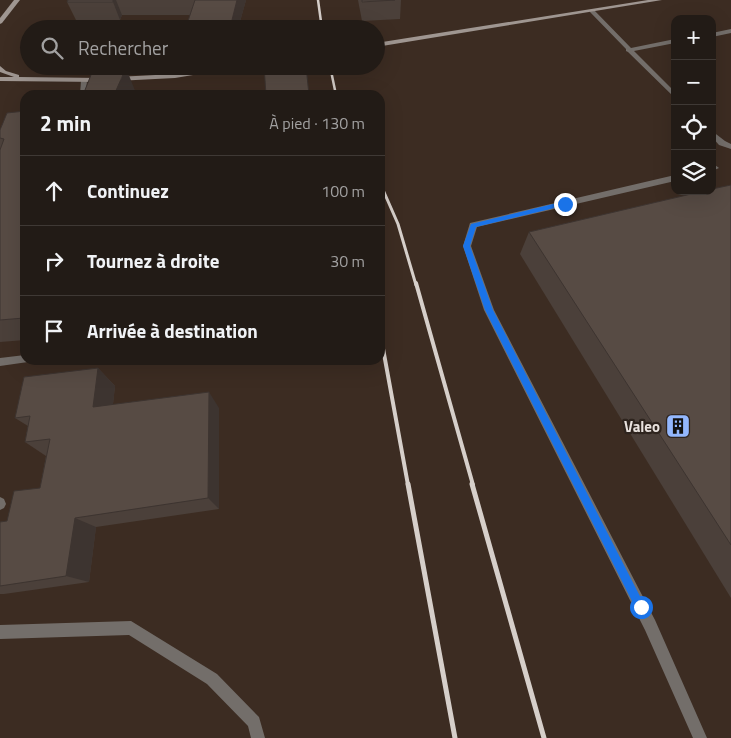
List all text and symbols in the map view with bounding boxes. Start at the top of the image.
map controls [671,15,716,195]
button: + [671,15,716,60]
search box [20,20,385,75]
text: Rechercher [78,33,168,62]
icon: search [38,34,66,62]
button: − [671,60,716,105]
button: locate [671,105,716,150]
text: 2 min [40,107,91,139]
text: À pied · 130 m [269,111,365,135]
button: layers [671,150,716,195]
text: Continuez [87,176,169,205]
icon: ahead [40,177,68,205]
text: 100 m [321,179,365,203]
route end [554,193,577,216]
text: Tournez à droite [87,246,219,275]
icon: right [40,247,68,275]
text: 30 m [330,249,365,273]
text: Arrivée à destination [87,316,258,345]
icon: arrive [40,317,68,345]
building icon: Valeo [665,413,691,439]
place label: Valeo [624,415,660,438]
route start [630,596,653,619]

